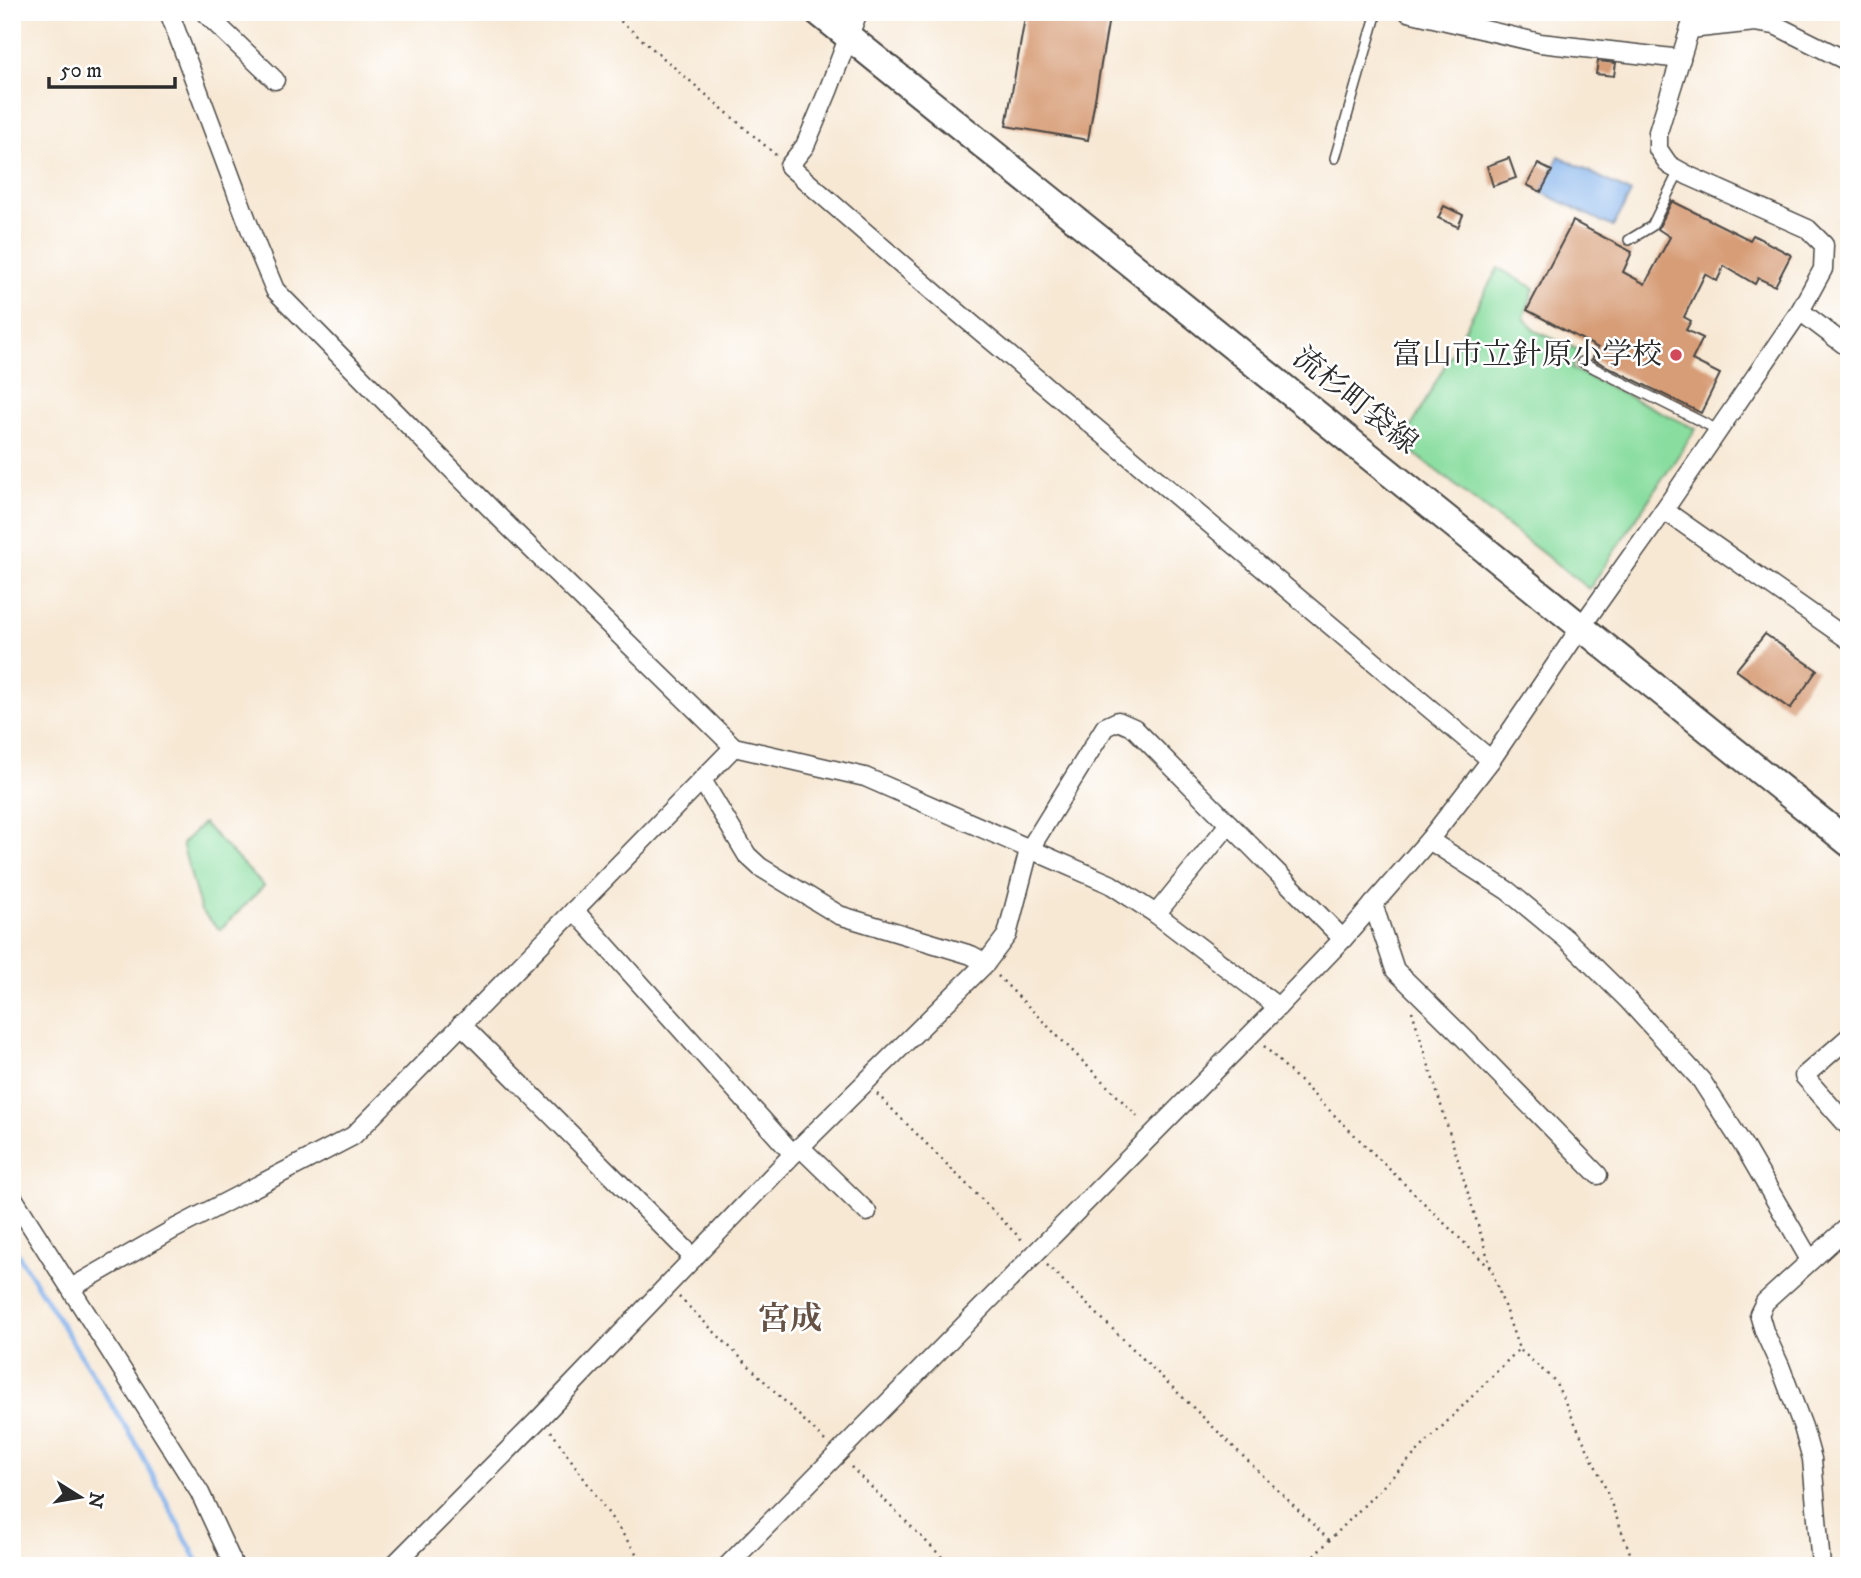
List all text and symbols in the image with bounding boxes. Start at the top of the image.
scale bar [49,46,175,90]
text: 50 m [60,58,102,84]
place label: 富山市立針原小学校 [1392,337,1662,374]
street label: 流杉町袋線 [1285,339,1425,463]
marker: 富山市立針原小学校 [1668,347,1684,363]
district label: 宮成 [758,1300,822,1340]
north arrow [46,1462,116,1532]
text: N [82,1490,108,1510]

